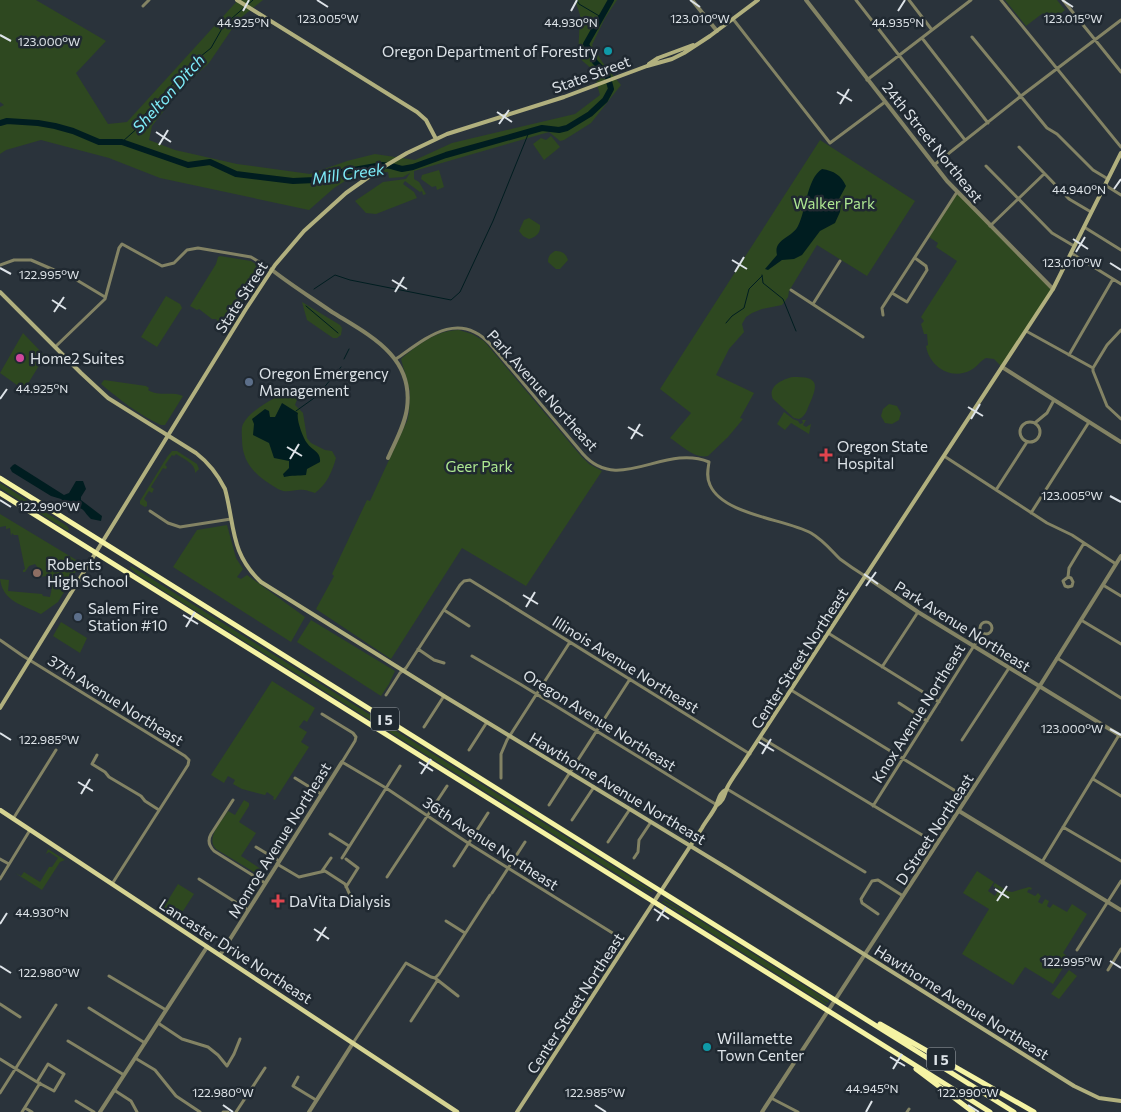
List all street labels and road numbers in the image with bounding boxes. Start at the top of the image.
street label: State Street [549,52,633,96]
street label: 24th Street Northeast [879,78,987,206]
street label: State Street [211,258,271,336]
street label: Park Avenue Northeast [484,326,602,454]
street label: Park Avenue Northeast [892,577,1034,675]
street label: Center Street Northeast [747,584,851,732]
street label: Illinois Avenue Northeast [549,611,703,717]
street label: Knox Avenue Northeast [868,640,968,786]
street label: 37th Avenue Northeast [45,651,187,749]
street label: Oregon Avenue Northeast [520,665,680,775]
road number: I 5 [371,708,399,731]
street label: Hawthorne Avenue Northeast [527,728,709,848]
street label: Monroe Avenue Northeast [224,759,334,921]
street label: D Street Northeast [891,770,977,888]
street label: 36th Avenue Northeast [420,792,562,894]
street label: Lancaster Drive Northeast [156,895,316,1007]
street label: Center Street Northeast [523,929,627,1077]
street label: Hawthorne Avenue Northeast [871,941,1053,1063]
road number: I 5 [927,1048,955,1070]

